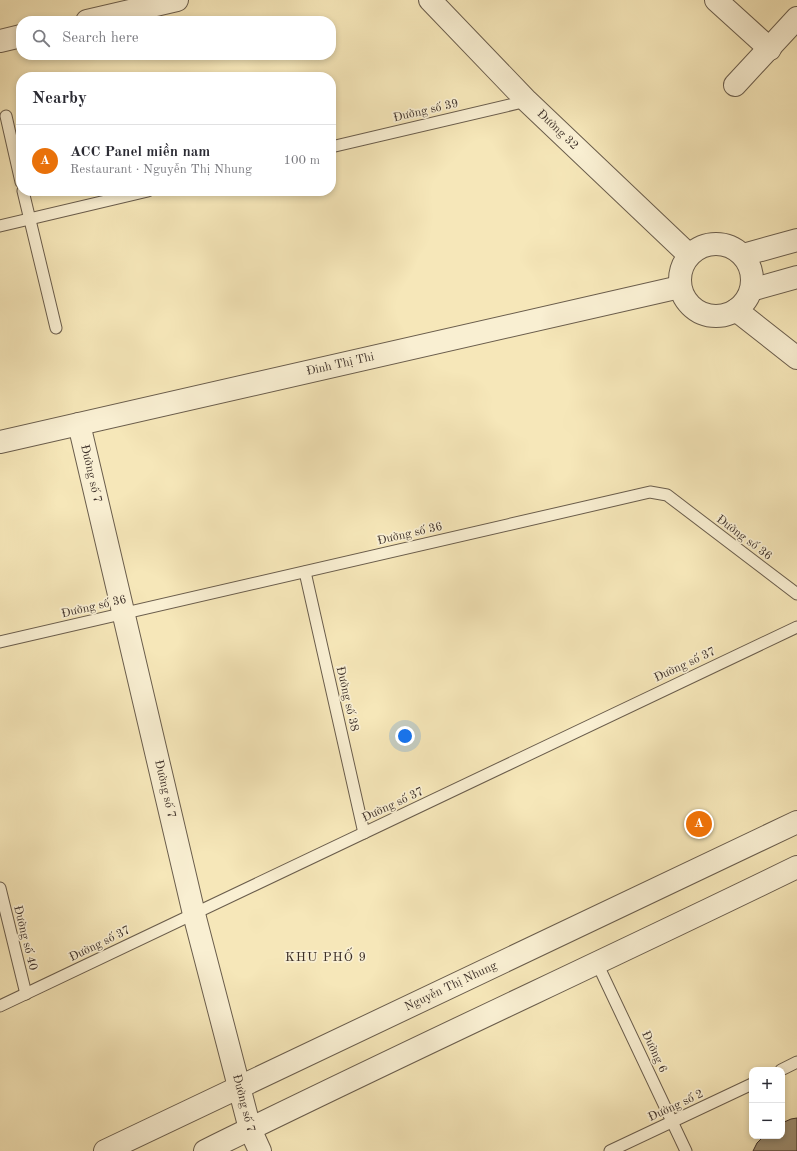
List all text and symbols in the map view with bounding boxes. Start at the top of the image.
search box [16,16,336,60]
icon: search [30,27,52,49]
text: Search here [62,31,139,46]
text: Nearby [32,90,87,107]
street label: Đường số 39 [392,97,460,124]
street label: Đường 32 [534,108,580,152]
text: ACC Panel miền nam [70,145,210,160]
text: A [40,154,50,167]
text: 100 m [283,154,320,167]
text: Restaurant · Nguyễn Thị Nhung [70,163,252,176]
street label: Đinh Thị Thi [305,351,375,378]
street label: Đường số 7 [78,443,103,504]
street label: Đường số 36 [714,512,775,563]
street label: Đường số 36 [376,520,444,547]
street label: Đường số 36 [60,593,128,620]
street label: Đường số 37 [652,645,718,684]
street label: Đường số 38 [334,665,361,733]
your location [395,726,415,746]
street label: Đường số 7 [152,759,177,819]
street label: Đường số 37 [360,785,426,824]
pin: A [686,809,712,839]
street label: Đường số 40 [11,904,40,972]
street label: Đường số 37 [67,923,132,964]
district label: KHU PHỐ 9 [285,947,367,964]
street label: Nguyễn Thị Nhung [403,959,499,1014]
street label: Đường 6 [639,1029,669,1075]
map controls [749,1067,785,1139]
button: + [749,1067,785,1103]
street label: Đường số 7 [230,1073,257,1134]
street label: Đường số 2 [646,1087,705,1124]
button: − [749,1103,785,1139]

